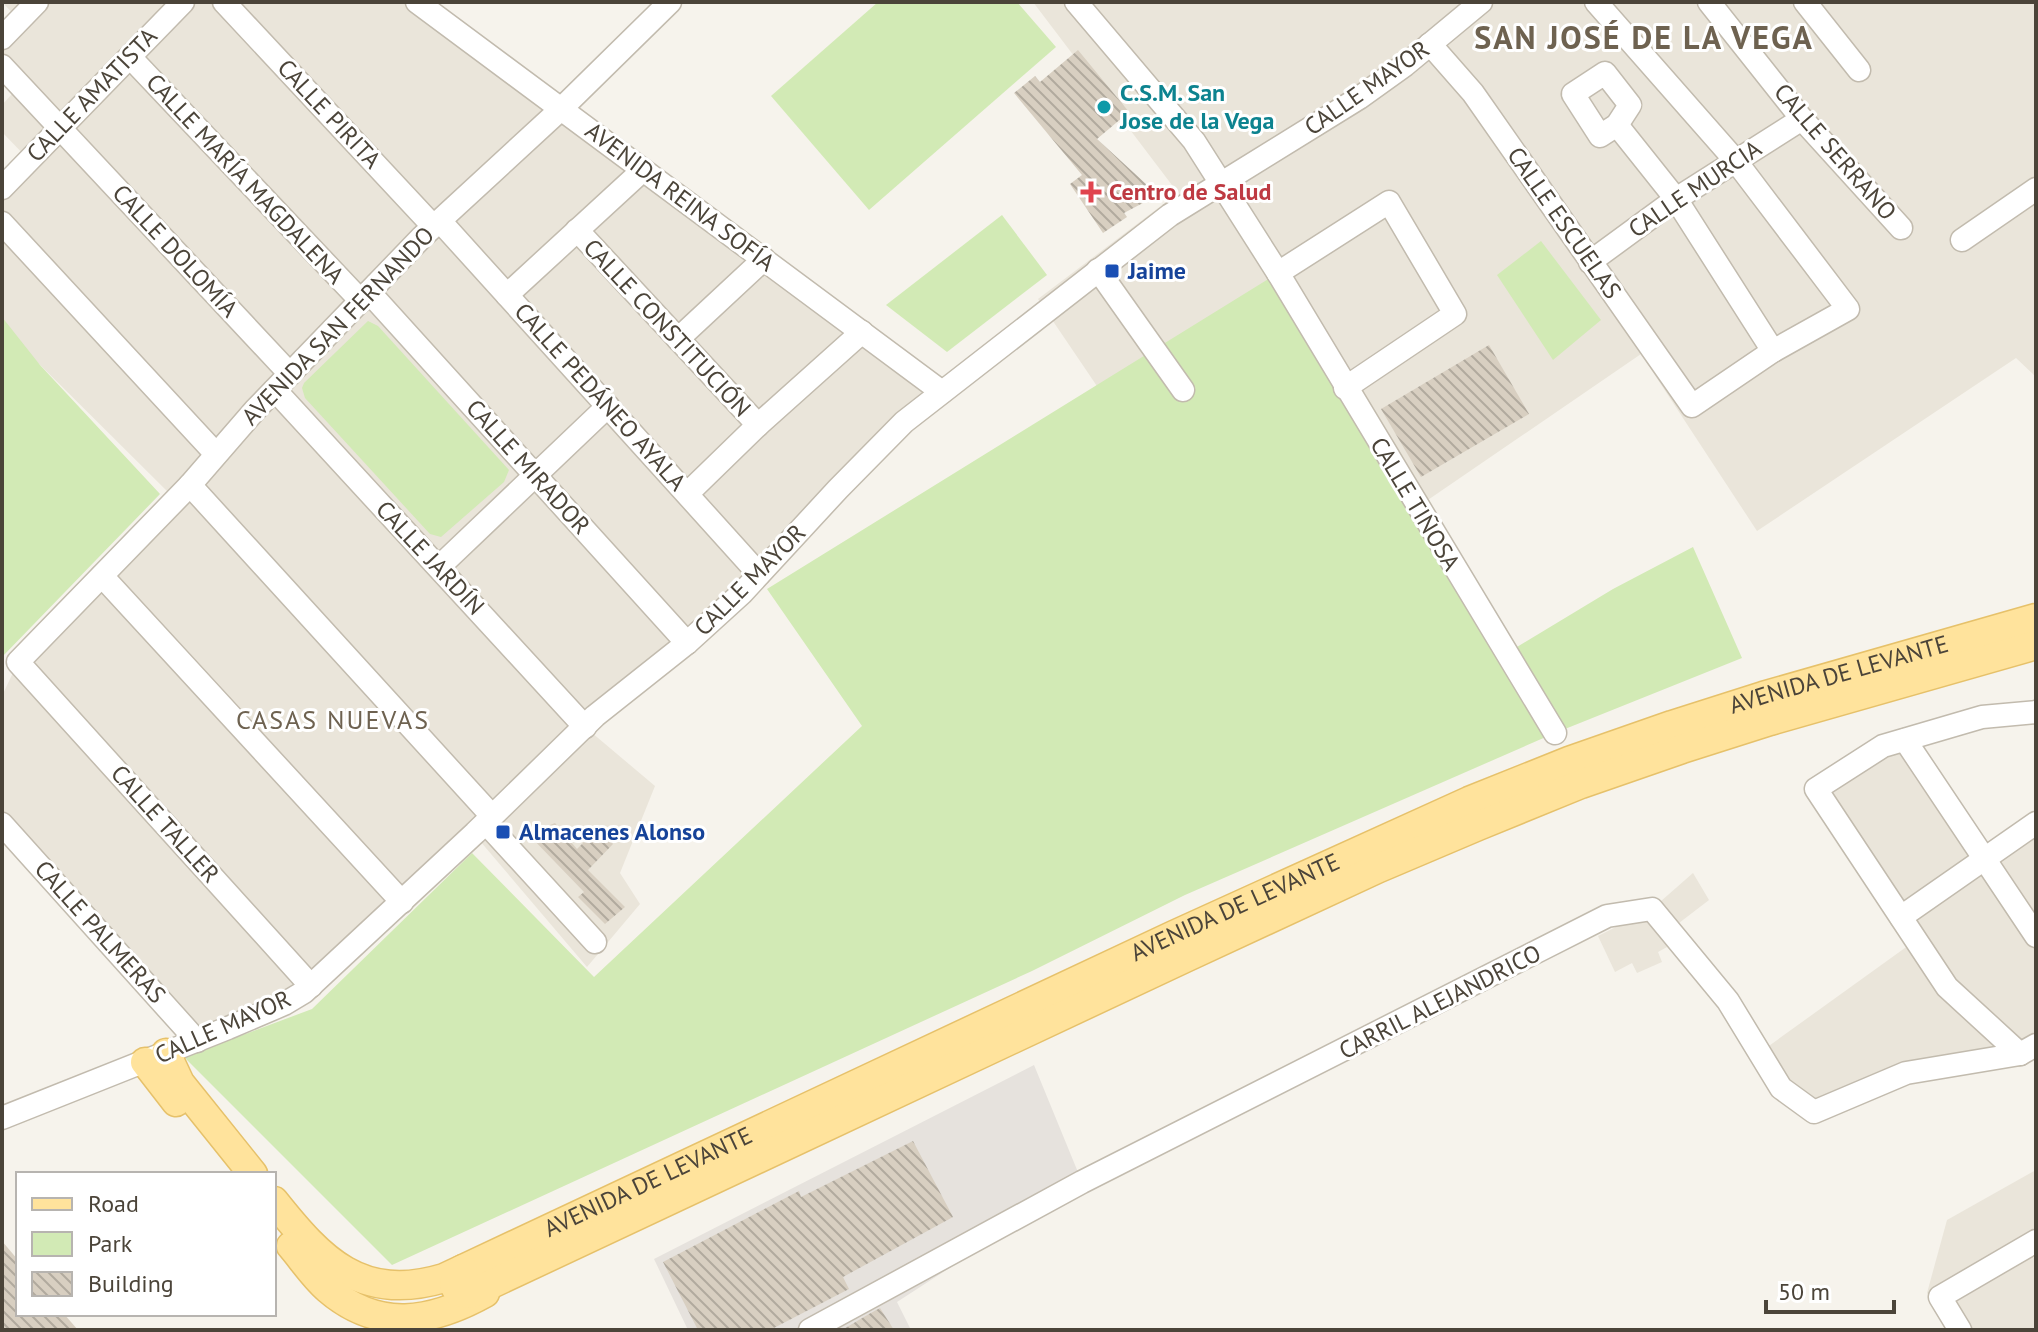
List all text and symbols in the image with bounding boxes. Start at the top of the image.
district label: SAN JOSÉ DE LA VEGA [1474,16,1814,58]
street label: CALLE AMATISTA [20,21,163,168]
street label: CALLE MAYOR [1298,33,1435,142]
street label: CALLE PIRITA [271,52,388,175]
street label: CALLE MARÍA MAGDALENA [140,67,351,290]
place label: C.S.M. San Jose de la Vega [1119,77,1274,136]
street label: CALLE SERRANO [1767,77,1903,226]
marker: C.S.M. San Jose de la Vega [1095,98,1113,116]
street label: AVENIDA REINA SOFÍA [579,115,781,278]
street label: CALLE MURCIA [1622,133,1767,244]
street label: CALLE ESCUELAS [1501,141,1628,305]
place label: Centro de Salud [1109,176,1271,207]
street label: CALLE DOLOMÍA [106,178,245,324]
marker: Centro de Salud [1080,181,1102,203]
street label: AVENIDA SAN FERNANDO [235,220,441,432]
street label: CALLE CONSTITUCIÓN [577,232,758,423]
place label: Jaime [1127,255,1186,286]
marker: Jaime [1103,262,1121,280]
street label: CALLE PEDÁNEO AYALA [508,296,693,497]
street label: CALLE MIRADOR [460,393,597,541]
street label: CALLE TIÑOSA [1363,431,1467,576]
street label: CALLE JARDÍN [369,494,491,621]
street label: CALLE MAYOR [687,517,812,642]
street label: AVENIDA DE LEVANTE [1725,628,1952,721]
district label: CASAS NUEVAS [236,703,430,736]
street label: CALLE TALLER [104,758,226,889]
place label: Almacenes Alonso [519,816,705,847]
marker: Almacenes Alonso [494,823,512,841]
street label: AVENIDA DE LEVANTE [1125,846,1344,968]
street label: CALLE PALMERAS [28,854,173,1010]
street label: CARRIL ALEJANDRICO [1334,937,1546,1066]
street label: CALLE MAYOR [150,983,296,1070]
street label: AVENIDA DE LEVANTE [539,1119,757,1244]
legend [16,1172,276,1316]
text: Road [88,1188,139,1219]
text: Park [88,1228,133,1259]
scale bar [1766,1264,1894,1314]
text: Building [88,1268,174,1299]
text: 50 m [1778,1276,1830,1307]

